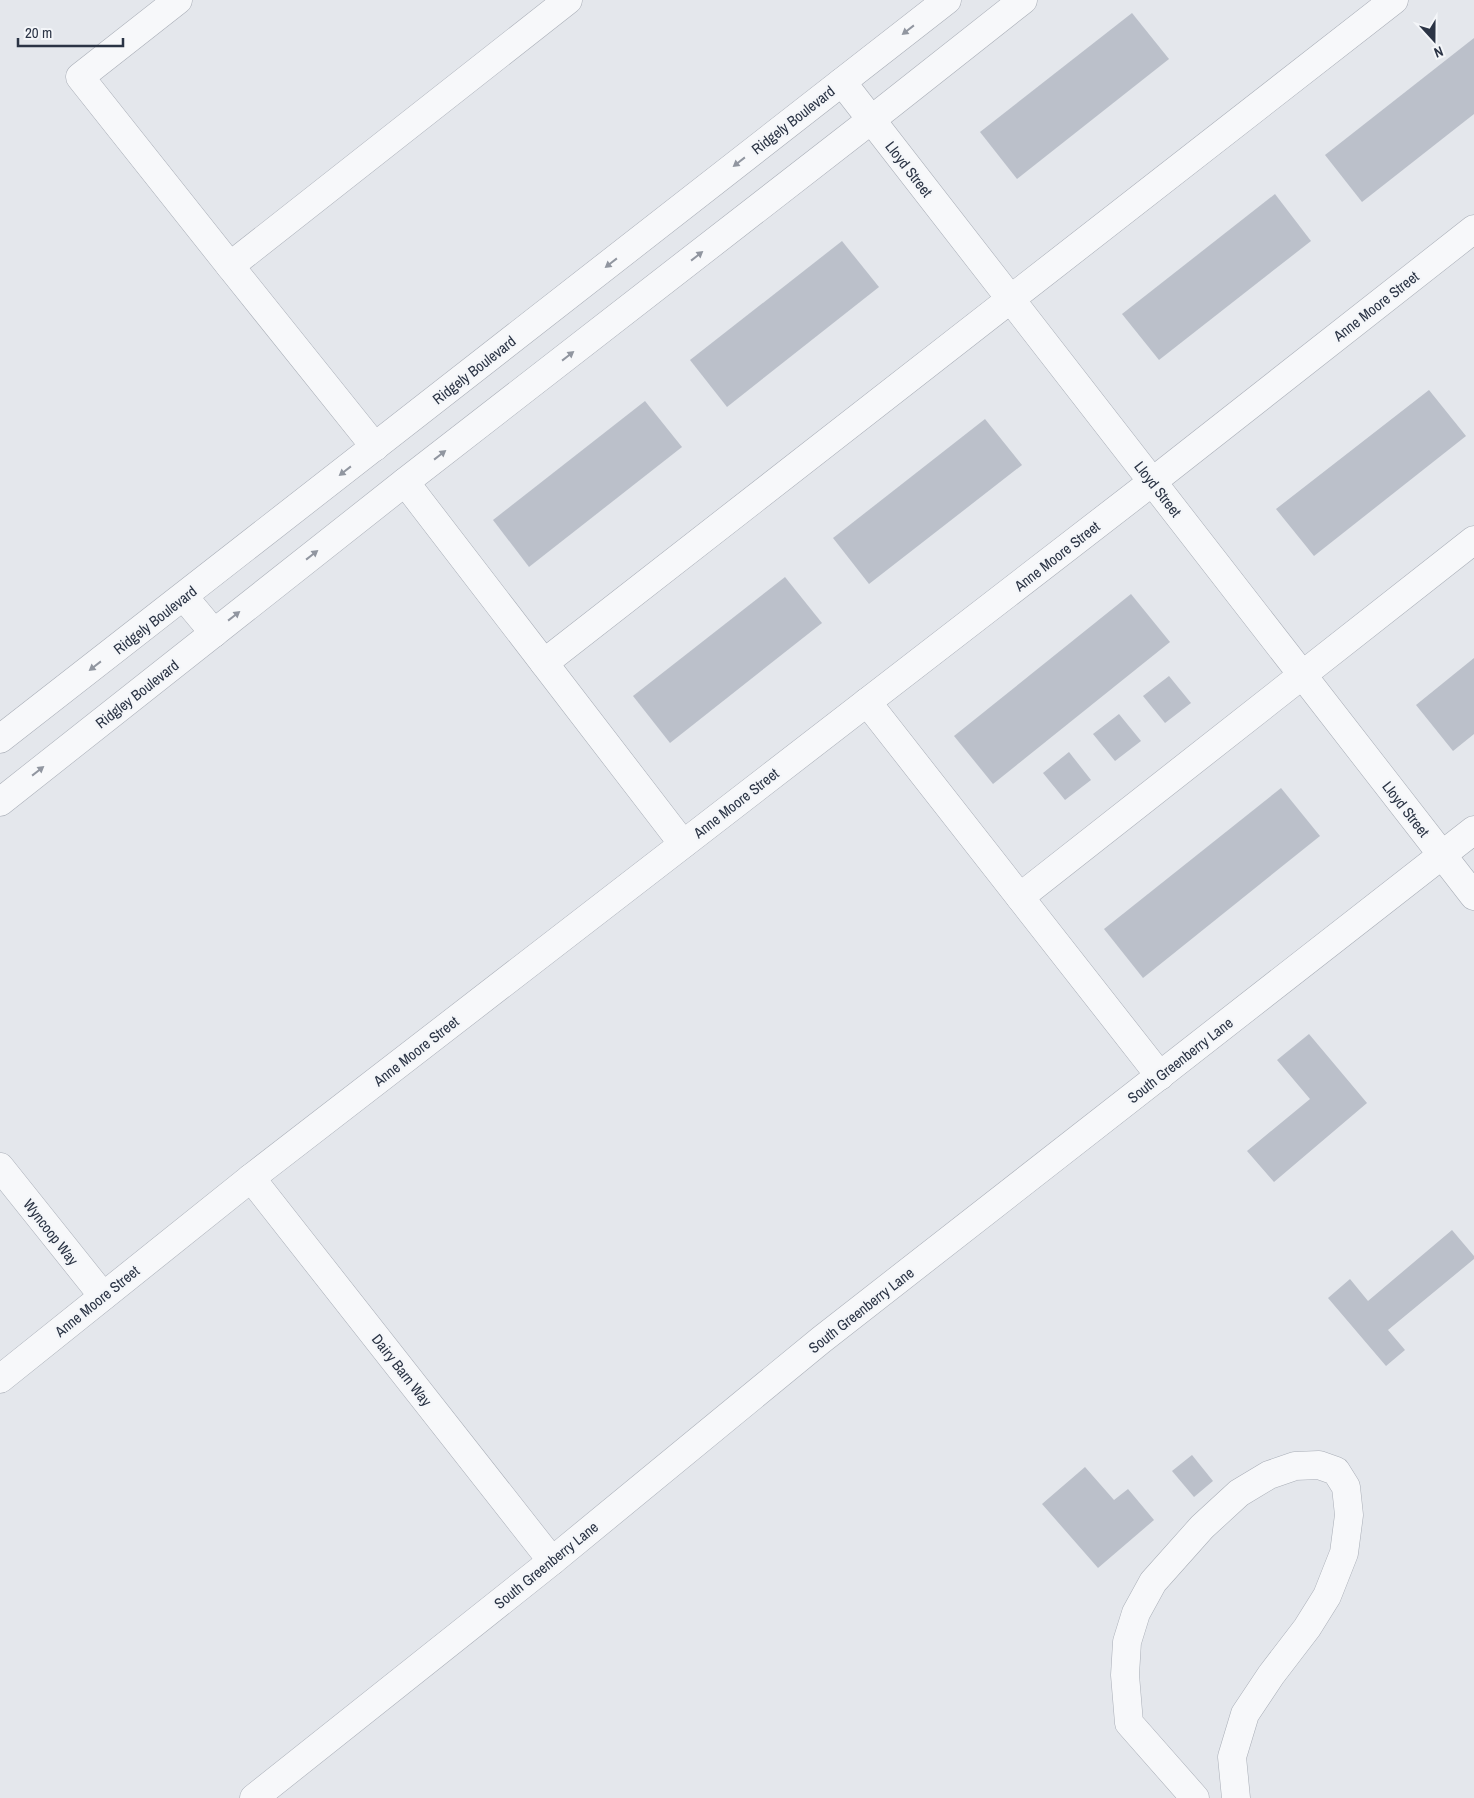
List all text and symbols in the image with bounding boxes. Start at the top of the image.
scale bar [18,15,122,47]
north arrow [1409,15,1459,65]
text: 20 m [25,22,52,43]
one-way arrow [902,25,915,35]
text: N [1432,42,1446,62]
street label: Ridgely Boulevard [747,81,839,159]
street label: Lloyd Street [881,137,938,202]
one-way arrow [733,157,746,168]
one-way arrow [690,251,703,261]
one-way arrow [605,257,618,268]
street label: Anne Moore Street [1328,266,1424,347]
street label: Ridgely Boulevard [428,331,520,409]
one-way arrow [561,350,574,361]
one-way arrow [433,450,446,461]
street label: Lloyd Street [1130,457,1187,522]
one-way arrow [339,465,352,476]
street label: Anne Moore Street [1009,516,1105,597]
one-way arrow [305,550,318,561]
street label: Ridgely Boulevard [109,581,201,659]
one-way arrow [227,611,240,622]
street label: Ridgley Boulevard [91,655,183,733]
one-way arrow [88,661,102,671]
street label: Anne Moore Street [688,763,784,844]
one-way arrow [31,766,44,777]
street label: Lloyd Street [1378,777,1435,842]
street label: Anne Moore Street [368,1011,464,1092]
street label: South Greenberry Lane [1123,1012,1237,1108]
street label: Wyncoop Way [18,1195,84,1270]
street label: Anne Moore Street [49,1260,144,1342]
street label: South Greenberry Lane [804,1262,918,1358]
street label: Dairy Barn Way [367,1330,437,1411]
street label: South Greenberry Lane [489,1516,603,1614]

